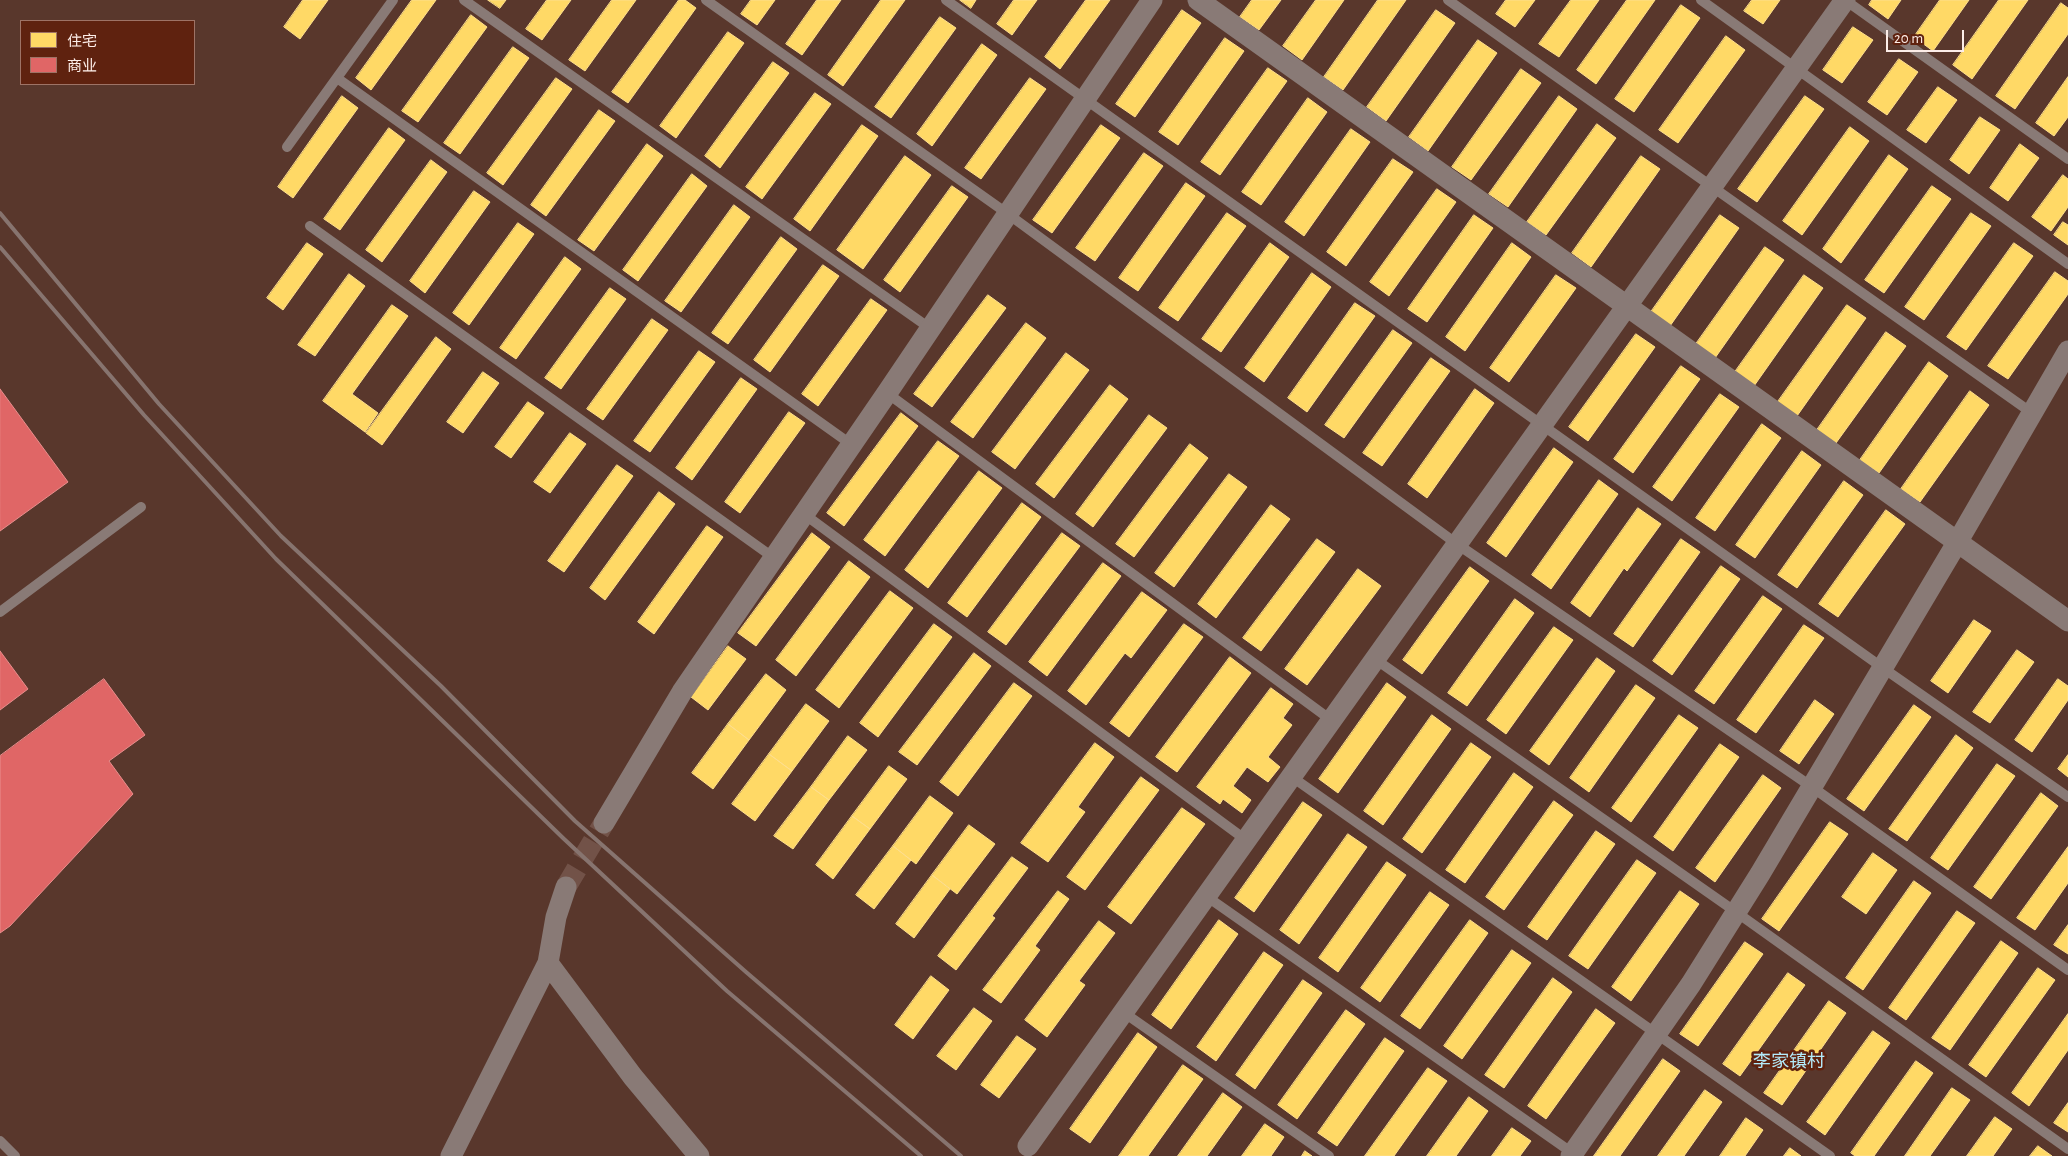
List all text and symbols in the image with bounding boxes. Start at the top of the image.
legend [20,20,195,85]
scale bar [1888,20,1966,52]
text: 20 m [1894,31,1923,46]
text: 住宅 [67,34,97,49]
text: 商业 [67,59,97,74]
district label: 李家镇村 [1753,1051,1825,1073]

